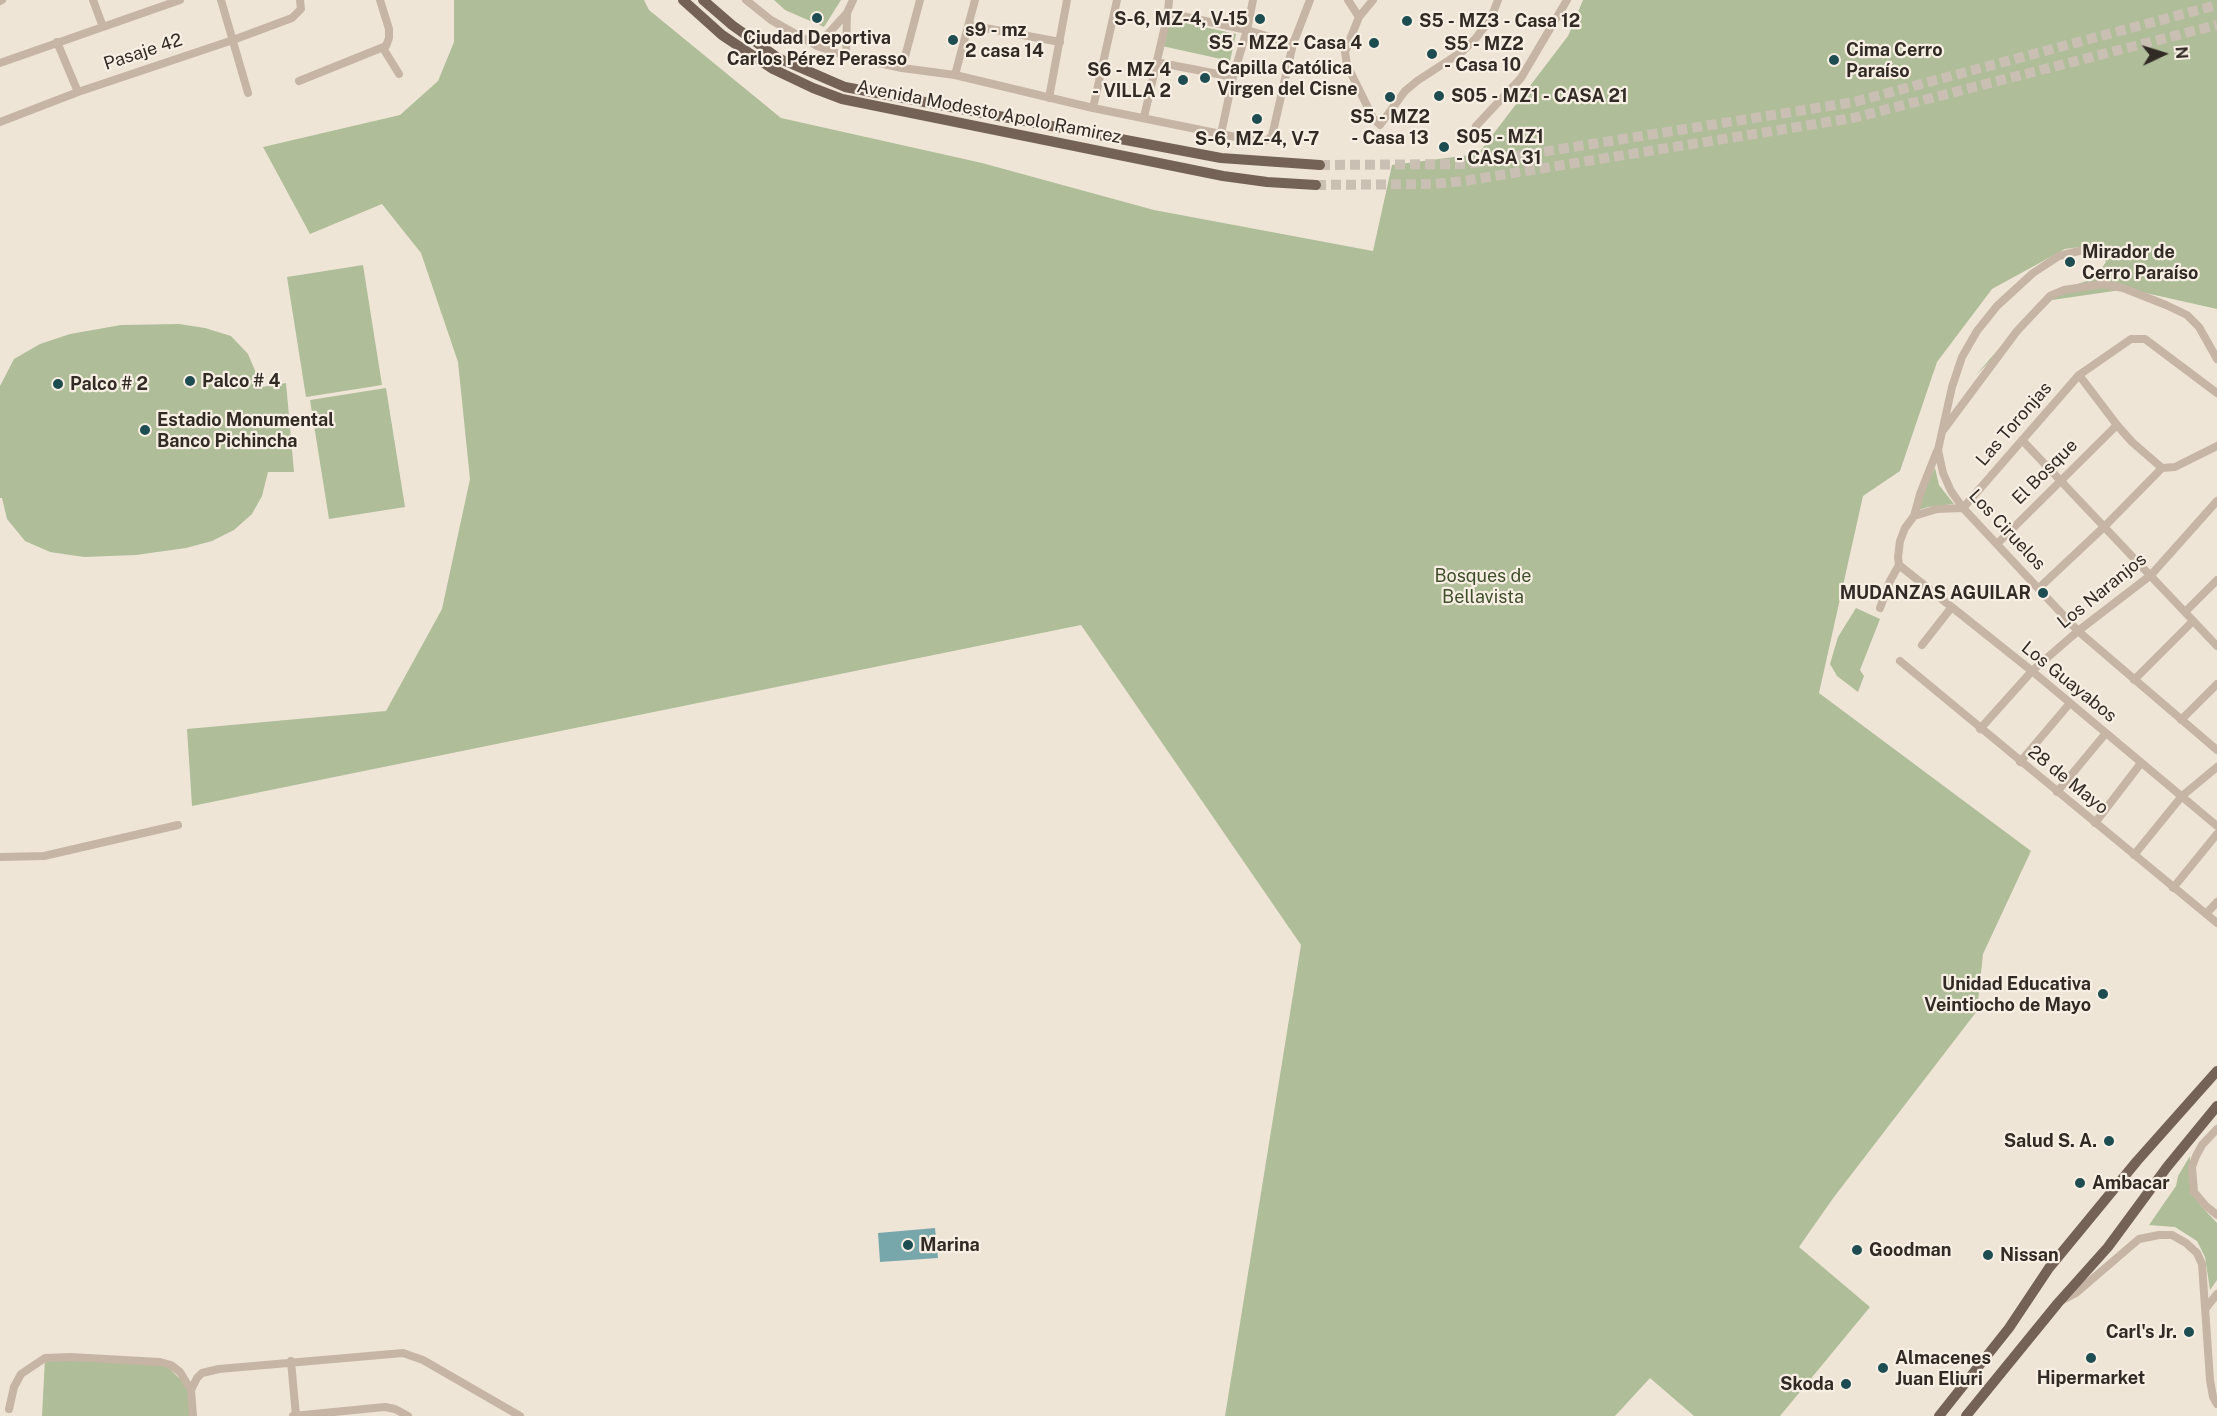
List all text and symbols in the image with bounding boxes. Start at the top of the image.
place label: S-6, MZ-4, V-15 [1114,8,1248,30]
place label: S5 - MZ3 - Casa 12 [1419,10,1580,32]
marker: Ciudad Deportiva Carlos Pérez Perasso [810,11,824,25]
marker: S-6, MZ-4, V-15 [1253,12,1267,26]
marker: S5 - MZ3 - Casa 12 [1400,14,1414,28]
place label: s9 - mz 2 casa 14 [965,19,1044,62]
north arrow [2133,24,2193,84]
place label: Ciudad Deportiva Carlos Pérez Perasso [727,27,907,70]
street label: Pasaje 42 [101,29,185,75]
place label: S5 - MZ2 - Casa 4 [1209,32,1362,54]
marker: s9 - mz 2 casa 14 [946,33,960,47]
place label: S5 - MZ2 - Casa 10 [1444,33,1524,76]
marker: S5 - MZ2 - Casa 4 [1367,36,1381,50]
place label: Cima Cerro Paraíso [1846,39,1943,82]
text: N [2172,46,2191,60]
marker: S5 - MZ2 - Casa 10 [1425,47,1439,61]
marker: Cima Cerro Paraíso [1827,53,1841,67]
place label: Capilla Católica Virgen del Cisne [1217,57,1358,100]
place label: S6 - MZ 4 - VILLA 2 [1087,59,1171,101]
marker: Capilla Católica Virgen del Cisne [1198,71,1212,85]
marker: S6 - MZ 4 - VILLA 2 [1176,73,1190,87]
street label: Avenida Modesto Apolo Ramirez [855,76,1123,148]
place label: S05 - MZ1 - CASA 21 [1451,85,1628,107]
marker: S05 - MZ1 - CASA 21 [1432,89,1446,103]
marker: S5 - MZ2 - Casa 13 [1383,90,1397,104]
place label: S5 - MZ2 - Casa 13 [1350,106,1430,148]
marker: S-6, MZ-4, V-7 [1250,112,1264,126]
place label: S05 - MZ1 - CASA 31 [1456,126,1544,168]
place label: S-6, MZ-4, V-7 [1195,128,1319,150]
marker: S05 - MZ1 - CASA 31 [1437,140,1451,154]
place label: Mirador de Cerro Paraíso [2082,241,2198,284]
marker: Mirador de Cerro Paraíso [2063,255,2077,269]
place label: Palco # 4 [202,370,280,392]
place label: Palco # 2 [70,373,148,395]
marker: Palco # 4 [183,374,197,388]
marker: Palco # 2 [51,377,65,391]
street label: Las Toronjas [1972,378,2056,470]
place label: Estadio Monumental Banco Pichincha [157,409,334,452]
marker: Estadio Monumental Banco Pichincha [138,423,152,437]
street label: El Bosque [2008,435,2082,509]
street label: Los Ciruelos [1964,485,2050,575]
street label: Los Naranjos [2053,549,2151,633]
park label: Bosques de Bellavista [1434,565,1532,608]
place label: MUDANZAS AGUILAR [1840,582,2031,604]
marker: MUDANZAS AGUILAR [2036,586,2050,600]
street label: Los Guayabos [2017,637,2121,727]
street label: 28 de Mayo [2023,741,2113,819]
place label: Unidad Educativa Veintiocho de Mayo [1924,973,2091,1016]
marker: Unidad Educativa Veintiocho de Mayo [2096,987,2110,1001]
place label: Salud S. A. [2004,1130,2097,1152]
marker: Salud S. A. [2102,1134,2116,1148]
place label: Ambacar [2092,1172,2170,1194]
marker: Ambacar [2073,1176,2087,1190]
place label: Marina [920,1234,980,1256]
marker: Marina [901,1238,915,1252]
place label: Goodman [1869,1239,1951,1261]
marker: Goodman [1850,1243,1864,1257]
place label: Nissan [2000,1244,2059,1266]
marker: Nissan [1981,1248,1995,1262]
place label: Carl's Jr. [2106,1321,2177,1343]
marker: Carl's Jr. [2182,1325,2196,1339]
place label: Almacenes Juan Eliuri [1895,1347,1991,1390]
marker: Hipermarket [2084,1351,2098,1365]
marker: Almacenes Juan Eliuri [1876,1361,1890,1375]
place label: Hipermarket [2037,1367,2145,1389]
place label: Skoda [1780,1373,1834,1395]
marker: Skoda [1839,1377,1853,1391]

